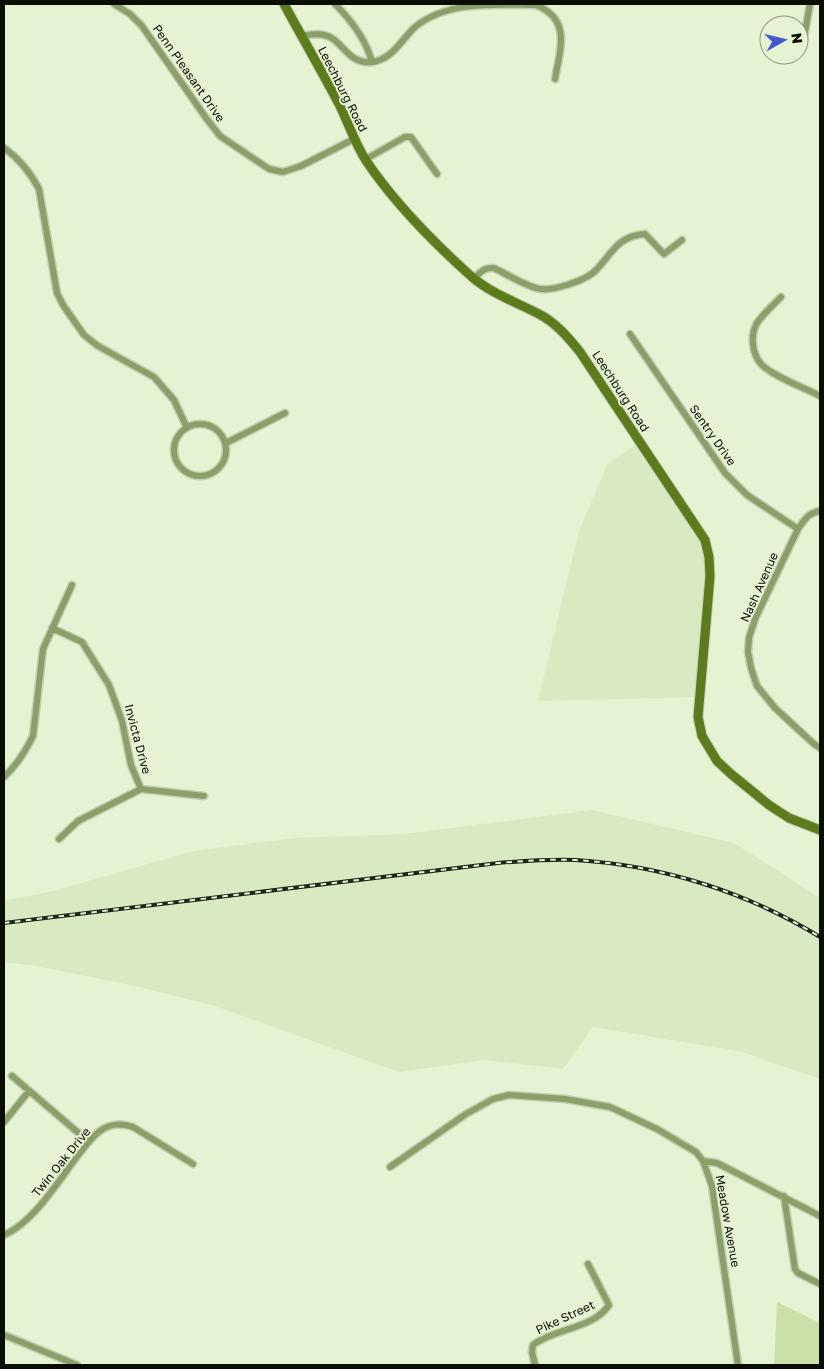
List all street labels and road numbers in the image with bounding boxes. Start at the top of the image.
street label: Penn Pleasant Drive [150,21,228,125]
street label: Leechburg Road [315,44,371,134]
street label: Leechburg Road [589,348,653,434]
street label: Sentry Drive [686,402,740,468]
street label: Nash Avenue [737,550,781,624]
street label: Invicta Drive [121,702,155,776]
street label: Twin Oak Drive [28,1124,94,1200]
street label: Meadow Avenue [712,1174,744,1268]
street label: Pike Street [533,1297,597,1337]

